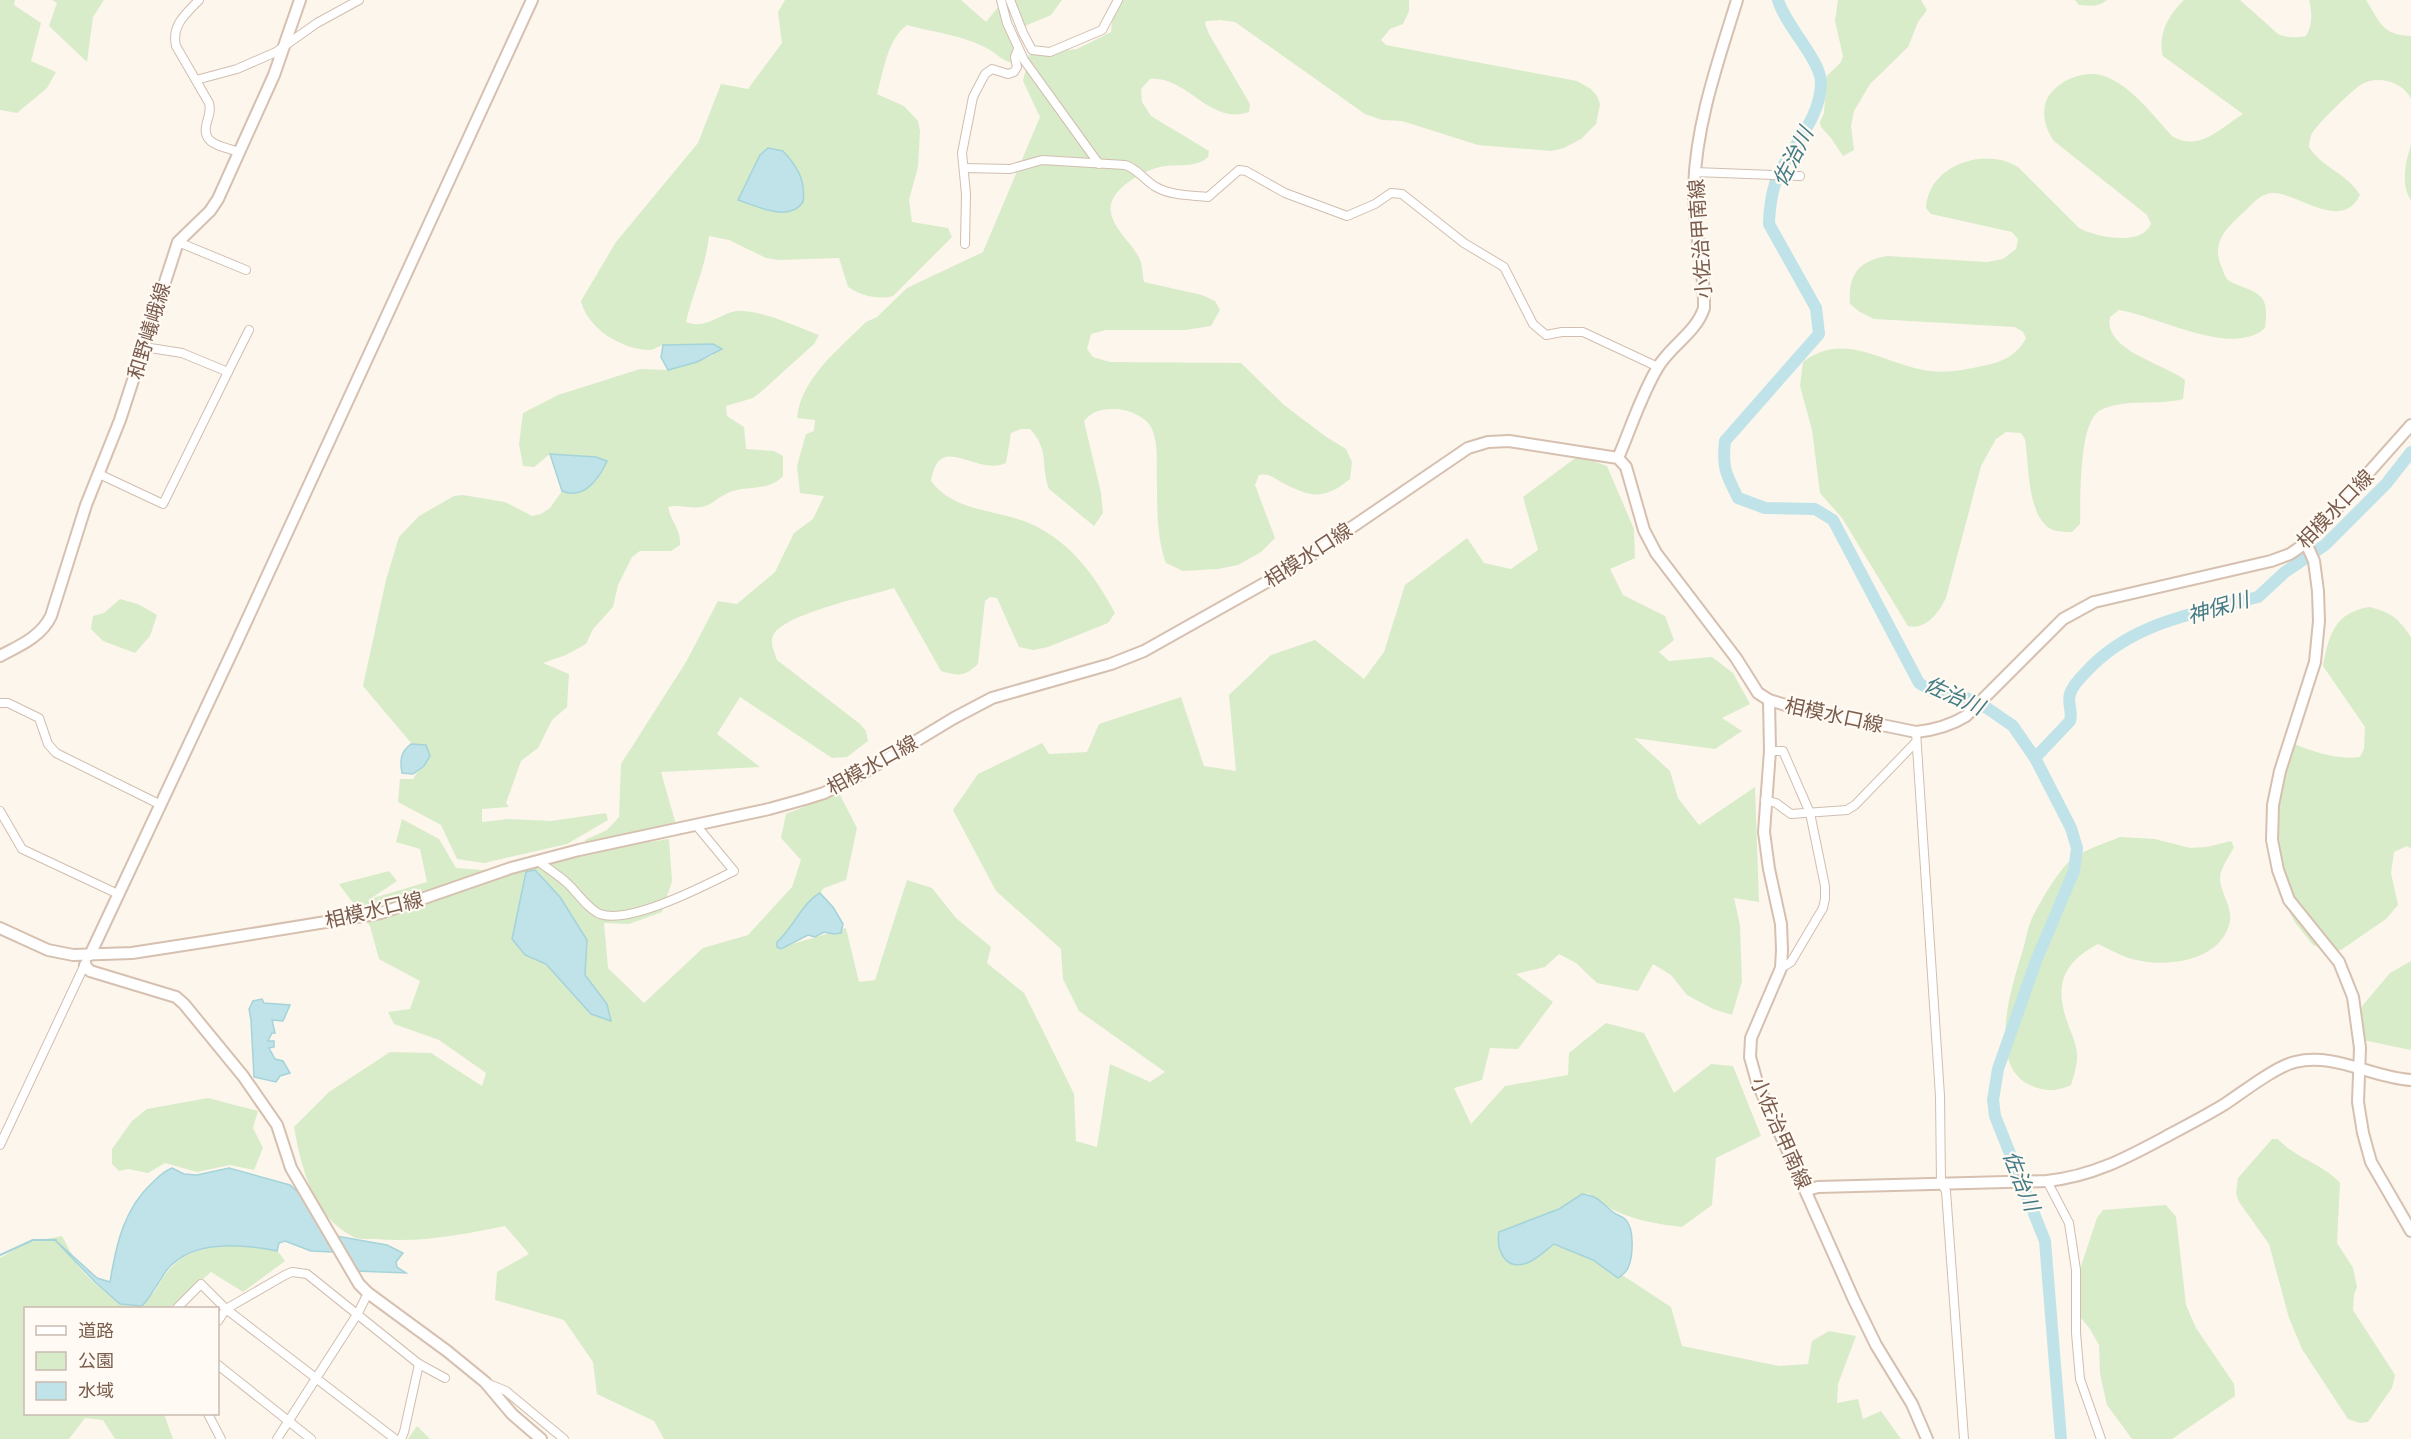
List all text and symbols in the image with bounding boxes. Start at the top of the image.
water label: 佐治川 [1766,121,1820,191]
street label: 小佐治甲南線 [1683,178,1717,300]
street label: 和野嶬峨線 [122,279,176,383]
street label: 相模水口線 [2291,464,2379,554]
street label: 相模水口線 [1259,517,1357,593]
water label: 神保川 [2184,585,2254,629]
water label: 佐治川 [1920,670,1990,722]
street label: 相模水口線 [1782,692,1886,738]
street label: 相模水口線 [822,729,922,801]
street label: 相模水口線 [322,886,426,934]
street label: 小佐治甲南線 [1745,1073,1817,1193]
water label: 佐治川 [1997,1147,2047,1217]
legend [24,1307,219,1415]
text: 道路 [78,1319,114,1342]
text: 公園 [78,1349,114,1372]
text: 水域 [78,1379,114,1402]

